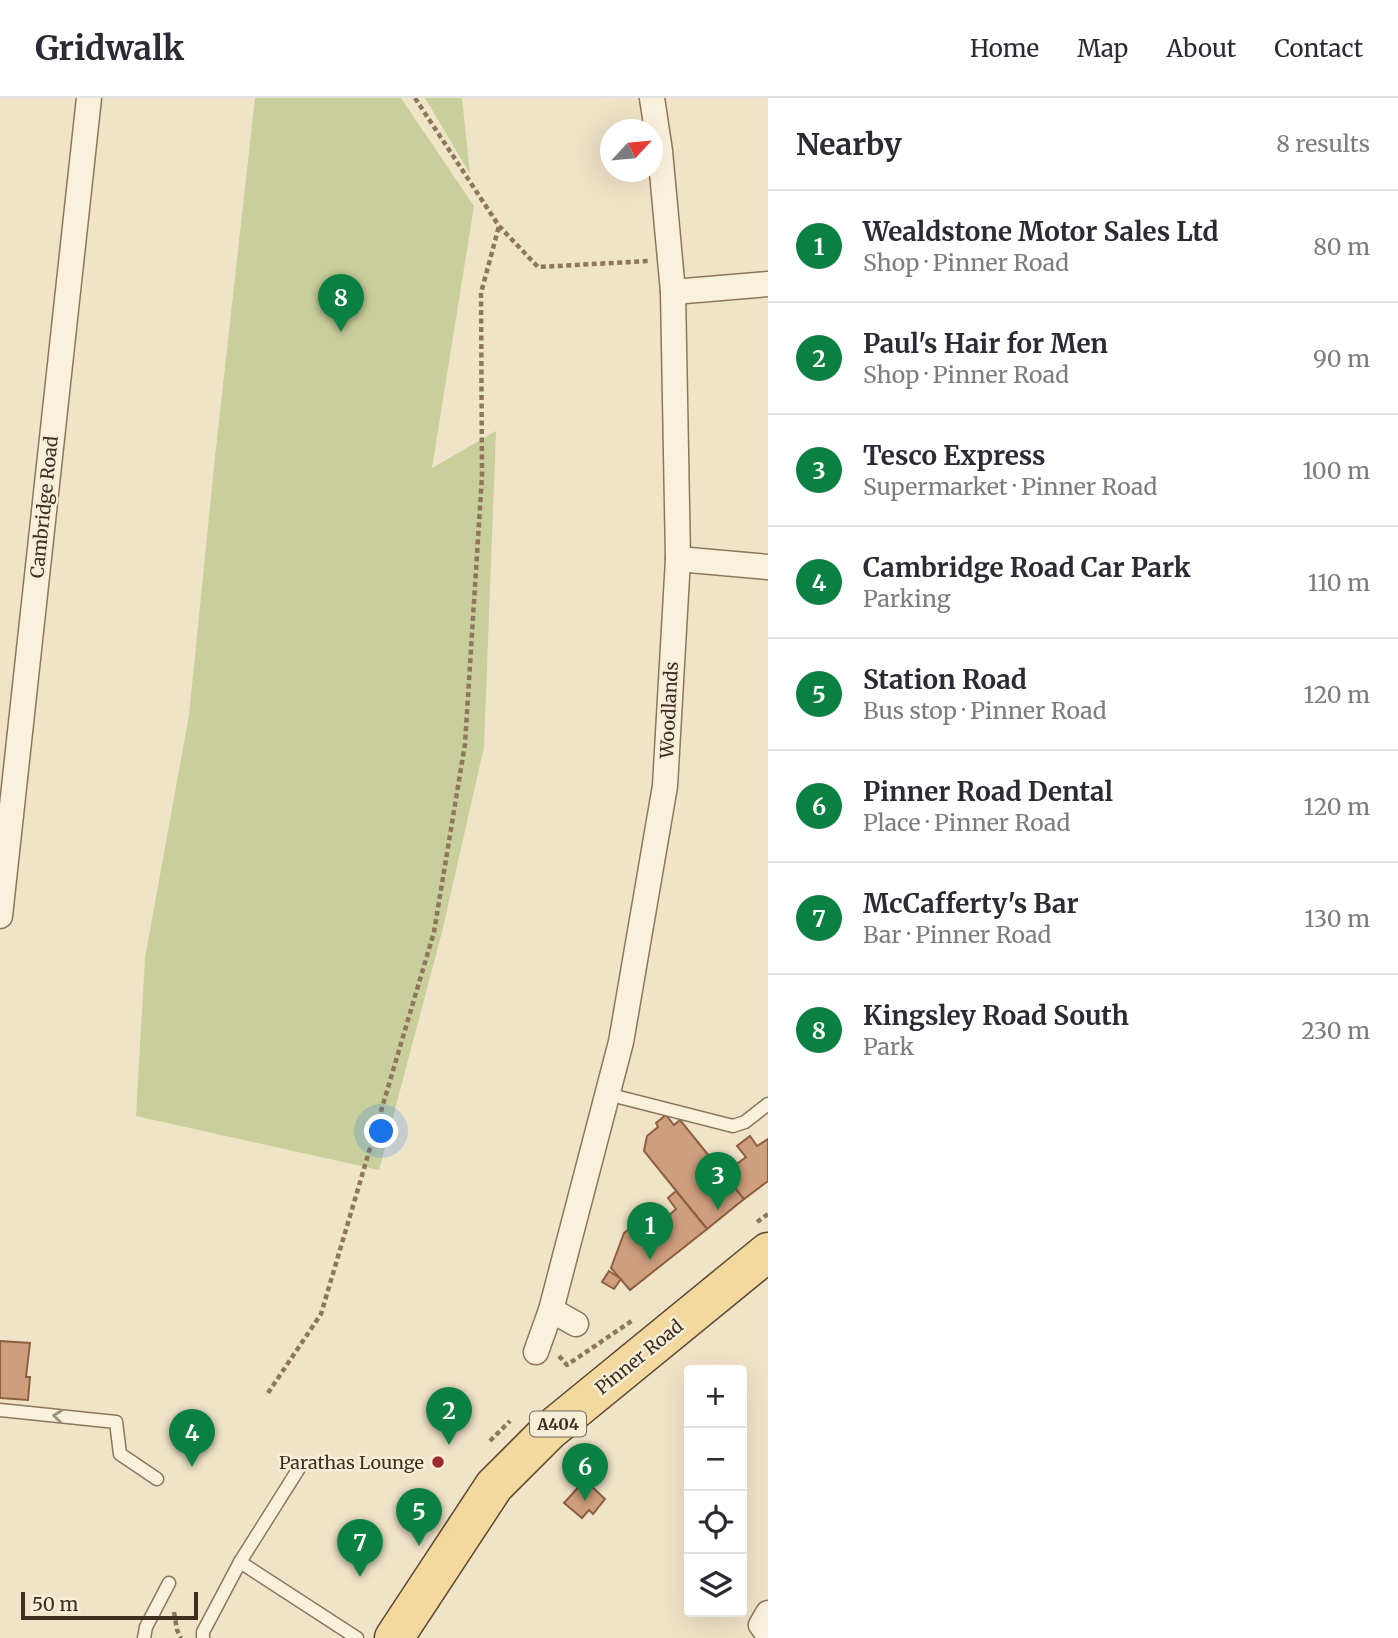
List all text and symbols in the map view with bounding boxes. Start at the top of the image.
text: Gridwalk [35,28,184,69]
text: Home [970,33,1039,64]
text: Map [1077,33,1128,64]
text: About [1166,33,1236,64]
text: Contact [1274,33,1363,64]
north arrow [600,119,663,182]
text: Nearby [796,125,902,163]
text: 8 results [1276,129,1370,158]
text: Wealdstone Motor Sales Ltd [863,215,1219,248]
text: 1 [814,232,824,261]
text: 80 m [1313,232,1370,261]
text: Shop · Pinner Road [863,248,1069,277]
pin: 8 [318,274,364,332]
text: Paul's Hair for Men [863,327,1108,360]
text: 2 [812,344,826,373]
text: 90 m [1313,344,1370,373]
text: Shop · Pinner Road [863,360,1069,389]
street label: Cambridge Road [25,435,63,579]
text: Tesco Express [863,439,1046,472]
text: 3 [812,456,826,485]
text: 100 m [1302,456,1370,485]
text: Supermarket · Pinner Road [863,472,1157,501]
text: Cambridge Road Car Park [863,551,1191,584]
text: 4 [812,568,826,597]
text: 110 m [1308,568,1370,597]
text: Parking [863,584,951,613]
street label: Woodlands [655,661,683,760]
text: Station Road [863,663,1027,696]
text: 5 [812,680,826,709]
text: 120 m [1304,680,1370,709]
text: Bus stop · Pinner Road [863,696,1107,725]
text: Pinner Road Dental [863,775,1113,808]
text: 6 [812,792,826,821]
text: 120 m [1304,792,1370,821]
text: Place · Pinner Road [863,808,1070,837]
text: McCafferty's Bar [863,887,1079,920]
text: 7 [812,904,826,933]
text: 130 m [1304,904,1370,933]
text: Bar · Pinner Road [863,920,1051,949]
text: Kingsley Road South [863,999,1129,1032]
text: 8 [812,1016,826,1045]
text: 230 m [1301,1016,1370,1045]
text: Park [863,1032,914,1061]
your location [364,1114,398,1148]
pin: 3 [695,1152,741,1210]
pin: 1 [627,1202,673,1260]
street label: Pinner Road [590,1314,688,1399]
map controls [684,1365,747,1617]
button: + [684,1365,747,1428]
pin: 2 [426,1387,472,1445]
one-way arrow [52,1409,63,1424]
pin: 4 [169,1409,215,1467]
road number: A404 [530,1412,586,1436]
button: − [684,1428,747,1491]
pin: 6 [562,1443,608,1501]
place label: Parathas Lounge [279,1451,424,1474]
marker: Parathas Lounge [430,1454,446,1470]
pin: 5 [396,1488,442,1546]
button: locate [684,1491,747,1554]
pin: 7 [337,1519,383,1577]
button: layers [684,1554,747,1617]
scale bar [21,1589,198,1621]
text: 50 m [32,1592,78,1616]

